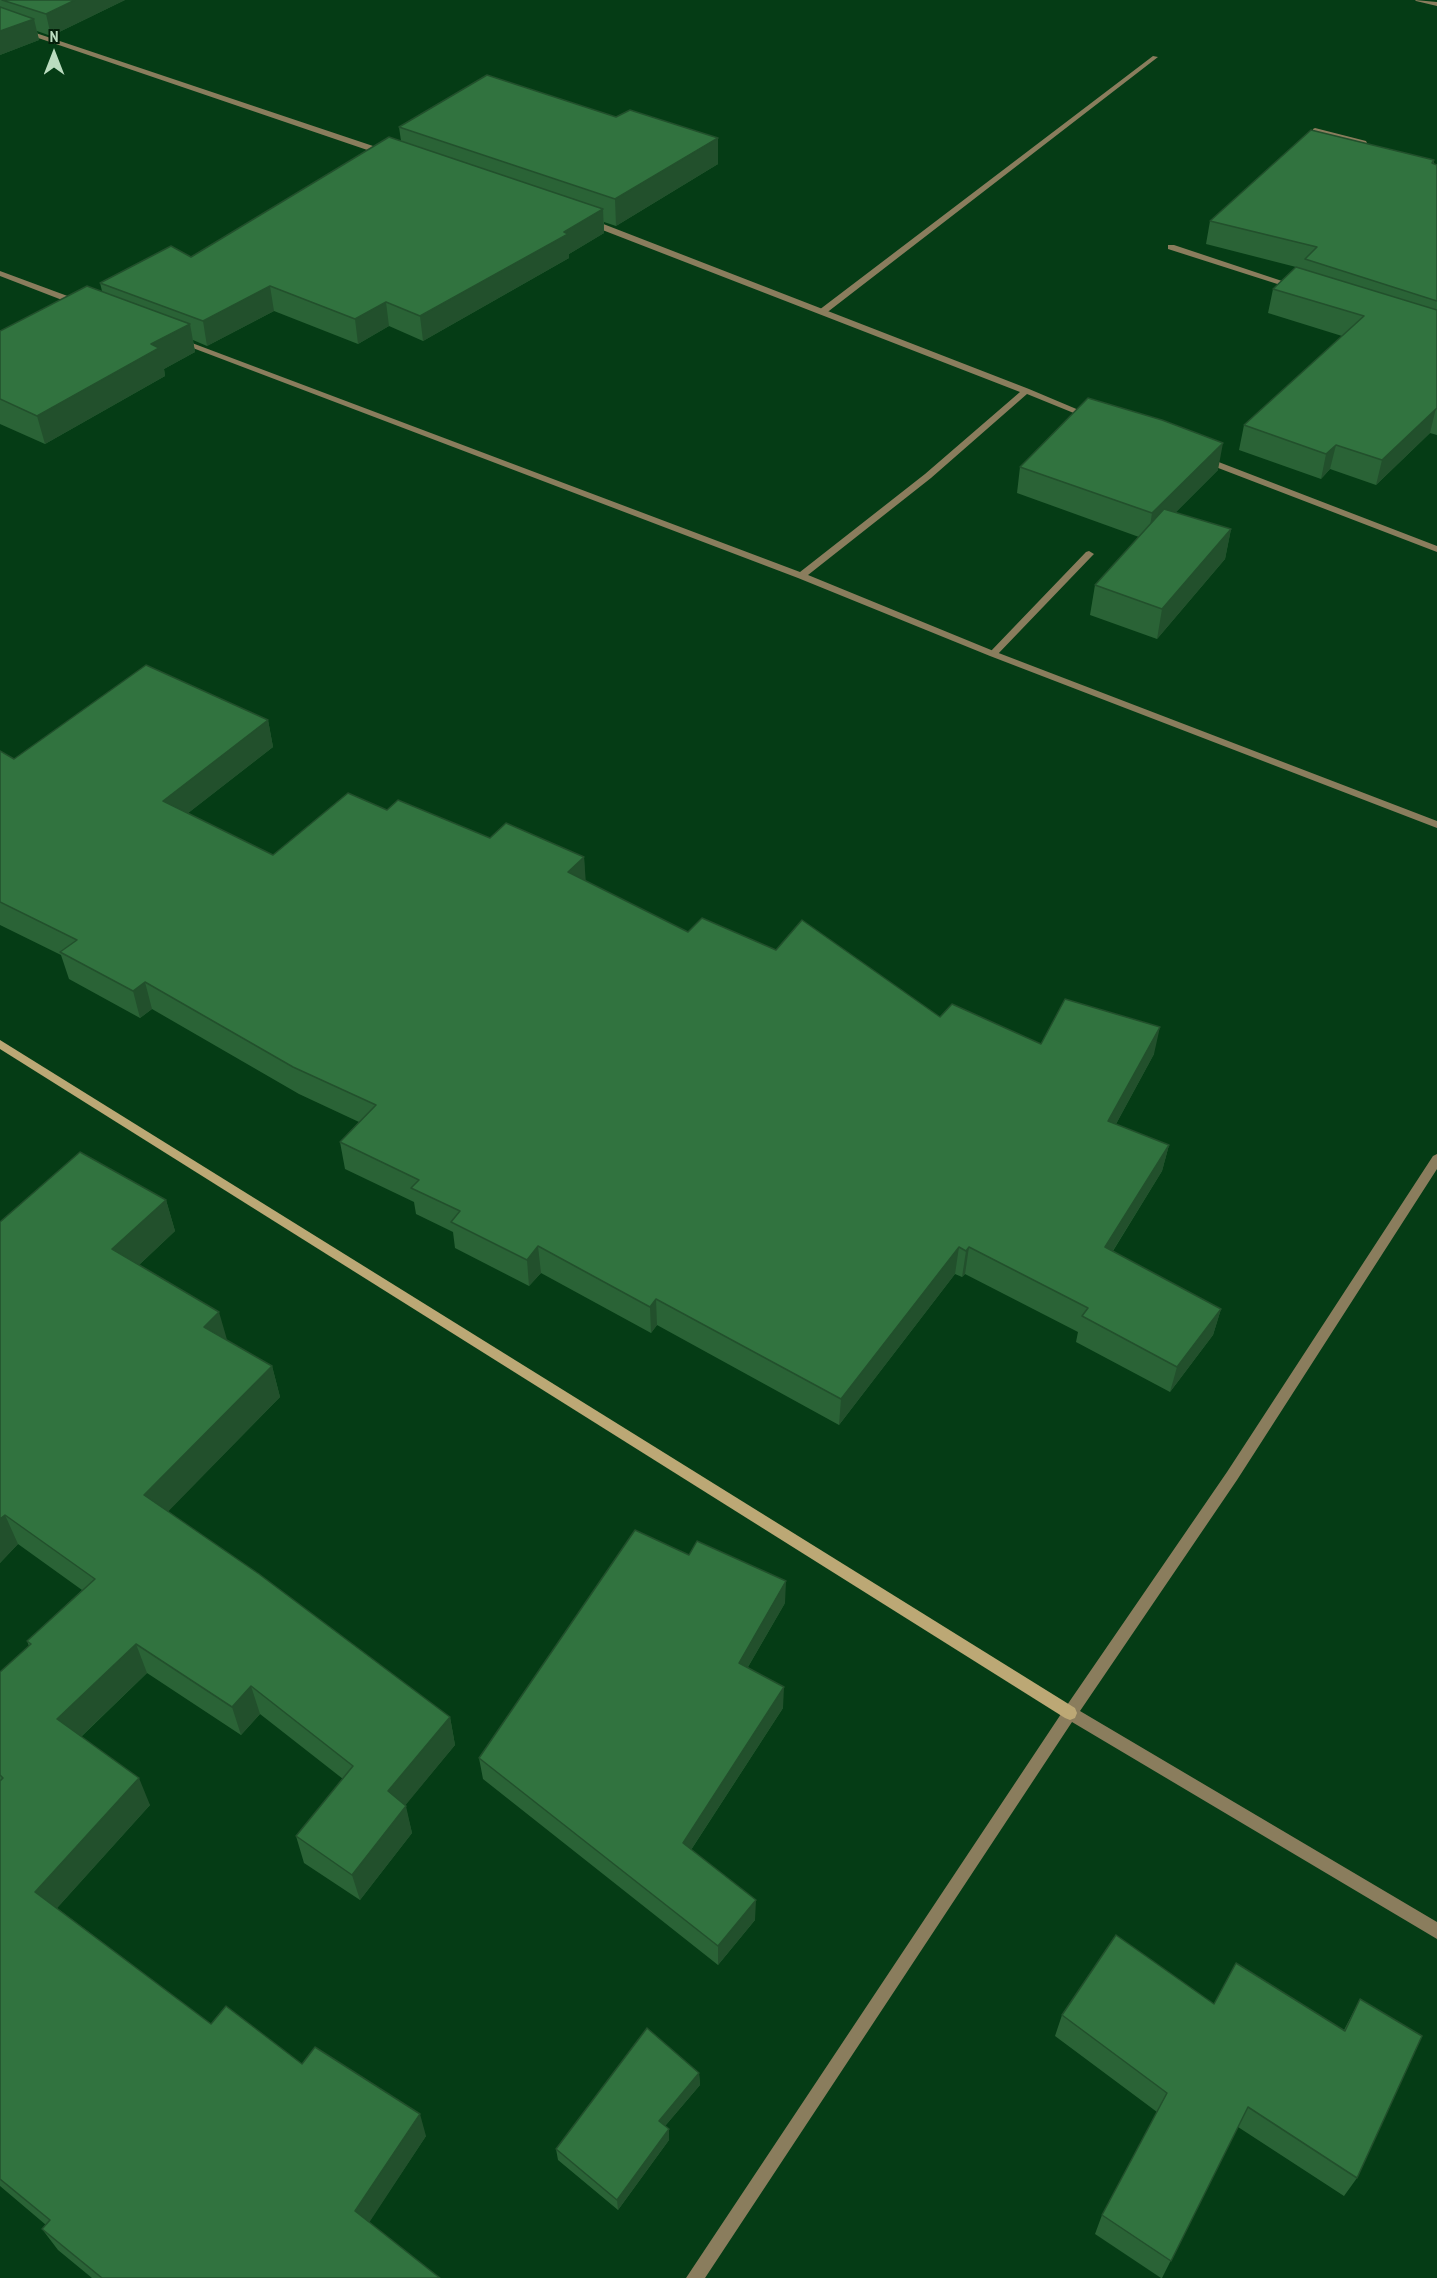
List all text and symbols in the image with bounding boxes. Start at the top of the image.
north arrow [24,24,84,84]
text: N [50,26,58,46]

